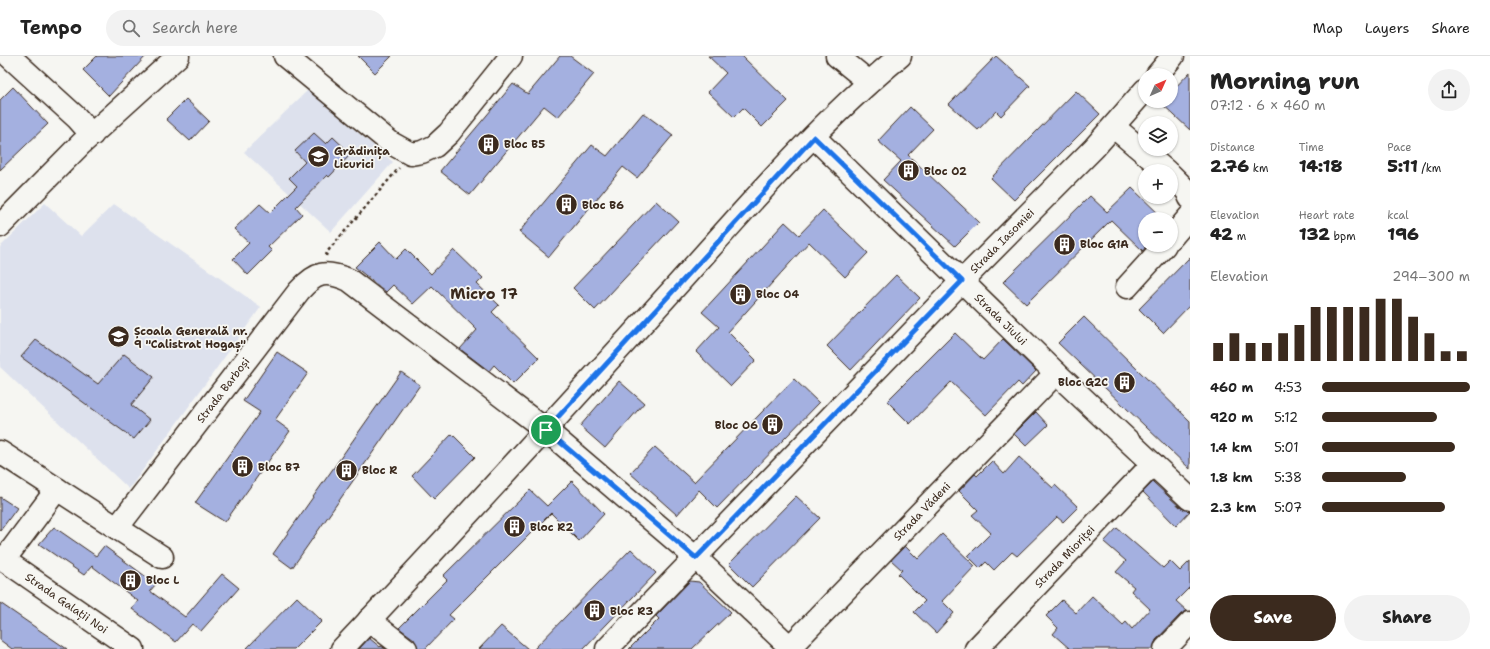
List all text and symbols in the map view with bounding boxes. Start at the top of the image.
search box [106,10,386,46]
text: Tempo [20,15,82,40]
icon: search [120,17,142,39]
text: Search here [152,18,238,38]
text: Map [1313,19,1343,37]
text: Layers [1365,19,1409,37]
text: Share [1431,19,1470,37]
text: Morning run [1210,67,1360,96]
north arrow [1138,68,1178,108]
map controls [1138,68,1178,252]
button: share [1428,69,1470,111]
text: 07:12 · 6 × 460 m [1210,97,1325,114]
button: layers [1138,116,1178,156]
building icon: Bloc B5 [475,131,501,157]
place label: Bloc B5 [504,137,545,152]
text: Distance [1210,140,1255,155]
text: Time [1299,140,1324,155]
text: Pace [1387,140,1412,155]
school or university icon: Grădinița Licurici [305,144,331,170]
place label: Grădinița Licurici [334,144,390,172]
text: 2.76 [1210,155,1249,177]
text: 14:18 [1299,155,1342,177]
text: 5:11 [1387,155,1418,177]
building icon: Bloc O2 [895,158,921,184]
text: km [1249,161,1268,176]
text: /km [1418,161,1441,176]
place label: Bloc O2 [924,164,967,179]
button: + [1138,164,1178,204]
building icon: Bloc B6 [553,192,579,218]
place label: Bloc B6 [582,198,624,213]
street label: Strada Iasomiei [967,205,1038,277]
text: Elevation [1210,208,1259,223]
text: Heart rate [1299,208,1355,223]
text: kcal [1387,208,1409,223]
button: − [1138,212,1178,252]
text: 42 [1210,223,1233,245]
text: 132 [1299,223,1330,245]
text: 196 [1387,223,1419,245]
text: m [1233,229,1246,244]
text: bpm [1330,229,1356,244]
building icon: Bloc G1A [1051,231,1077,257]
place label: Bloc G1A [1080,237,1129,252]
text: Elevation [1210,268,1268,285]
text: 294–300 m [1392,268,1470,285]
building icon: Bloc O4 [727,281,753,307]
district label: Micro 17 [450,284,518,304]
place label: Bloc O4 [756,287,800,302]
street label: Strada Jiului [971,290,1030,349]
school or university icon: Școala Generală nr. 9 "Calistrat Hogaș" [106,324,132,350]
place label: Școala Generală nr. 9 "Calistrat Hogaș" [134,324,248,353]
street label: Strada Barboși [193,355,253,426]
building icon: Bloc G2C [1111,369,1137,395]
place label: Bloc G2C [1058,375,1108,390]
text: 460 m [1210,379,1253,396]
text: 4:53 [1274,379,1302,396]
text: 920 m [1210,409,1253,426]
text: 5:12 [1274,409,1298,426]
building icon: Bloc O6 [760,412,786,438]
pin [529,413,563,447]
place label: Bloc O6 [715,418,758,433]
icon: arrive [535,419,557,441]
text: 1.4 km [1210,439,1252,456]
text: 5:01 [1274,439,1299,456]
building icon: Bloc B7 [229,454,255,480]
building icon: Bloc R [334,457,360,483]
place label: Bloc B7 [258,460,300,475]
place label: Bloc R [362,463,398,478]
text: 1.8 km [1210,469,1253,486]
text: 5:38 [1274,469,1302,486]
street label: Strada Vădeni [890,479,954,544]
text: 2.3 km [1210,499,1256,516]
text: 5:07 [1274,499,1302,516]
building icon: Bloc R2 [502,514,528,540]
place label: Bloc R2 [530,520,573,535]
street label: Strada Mioriței [1031,522,1098,591]
building icon: Bloc L [117,567,143,593]
street label: Strada Galații Noi [22,570,111,637]
place label: Bloc L [146,573,179,588]
button: Save [1210,595,1336,641]
button: Share [1344,595,1470,641]
building icon: Bloc R3 [582,598,608,624]
place label: Bloc R3 [610,604,653,619]

